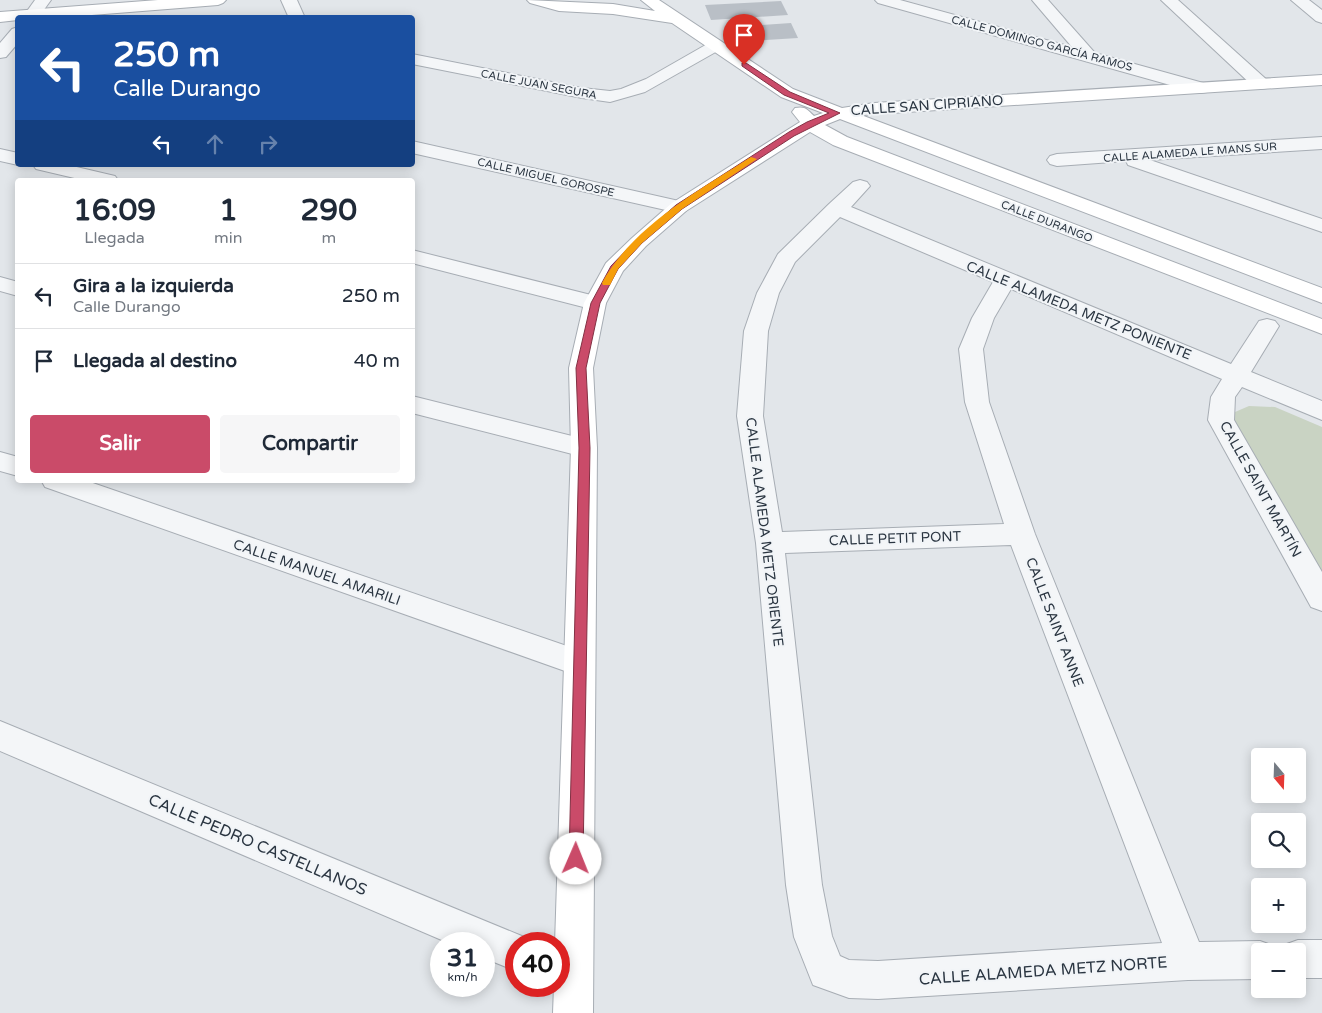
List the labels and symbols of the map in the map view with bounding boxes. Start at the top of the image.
street label: CALLE DOMINGO GARCÍA RAMOS [950,12,1134,74]
pin [723,14,765,65]
street label: CALLE JUAN SEGURA [480,67,598,102]
street label: CALLE SAN CIPRIANO [850,92,1004,119]
street label: CALLE ALAMEDA LE MANS SUR [1103,140,1278,165]
street label: CALLE MIGUEL GOROSPE [476,155,616,200]
street label: CALLE DURANGO [999,198,1095,245]
street label: CALLE ALAMEDA METZ PONIENTE [964,257,1194,364]
street label: CALLE ALAMEDA METZ ORIENTE [742,416,787,648]
street label: CALLE SAINT MARTÍN [1216,418,1305,560]
street label: CALLE PETIT PONT [829,528,962,549]
street label: CALLE MANUEL AMARILI [231,536,403,609]
street label: CALLE SAINT ANNE [1022,555,1087,689]
north arrow [1251,748,1306,802]
street label: CALLE PEDRO CASTELLANOS [145,790,370,900]
position arrow [549,832,601,884]
speed limit sign: 40 [505,932,570,997]
street label: CALLE ALAMEDA METZ NORTE [918,952,1168,990]

